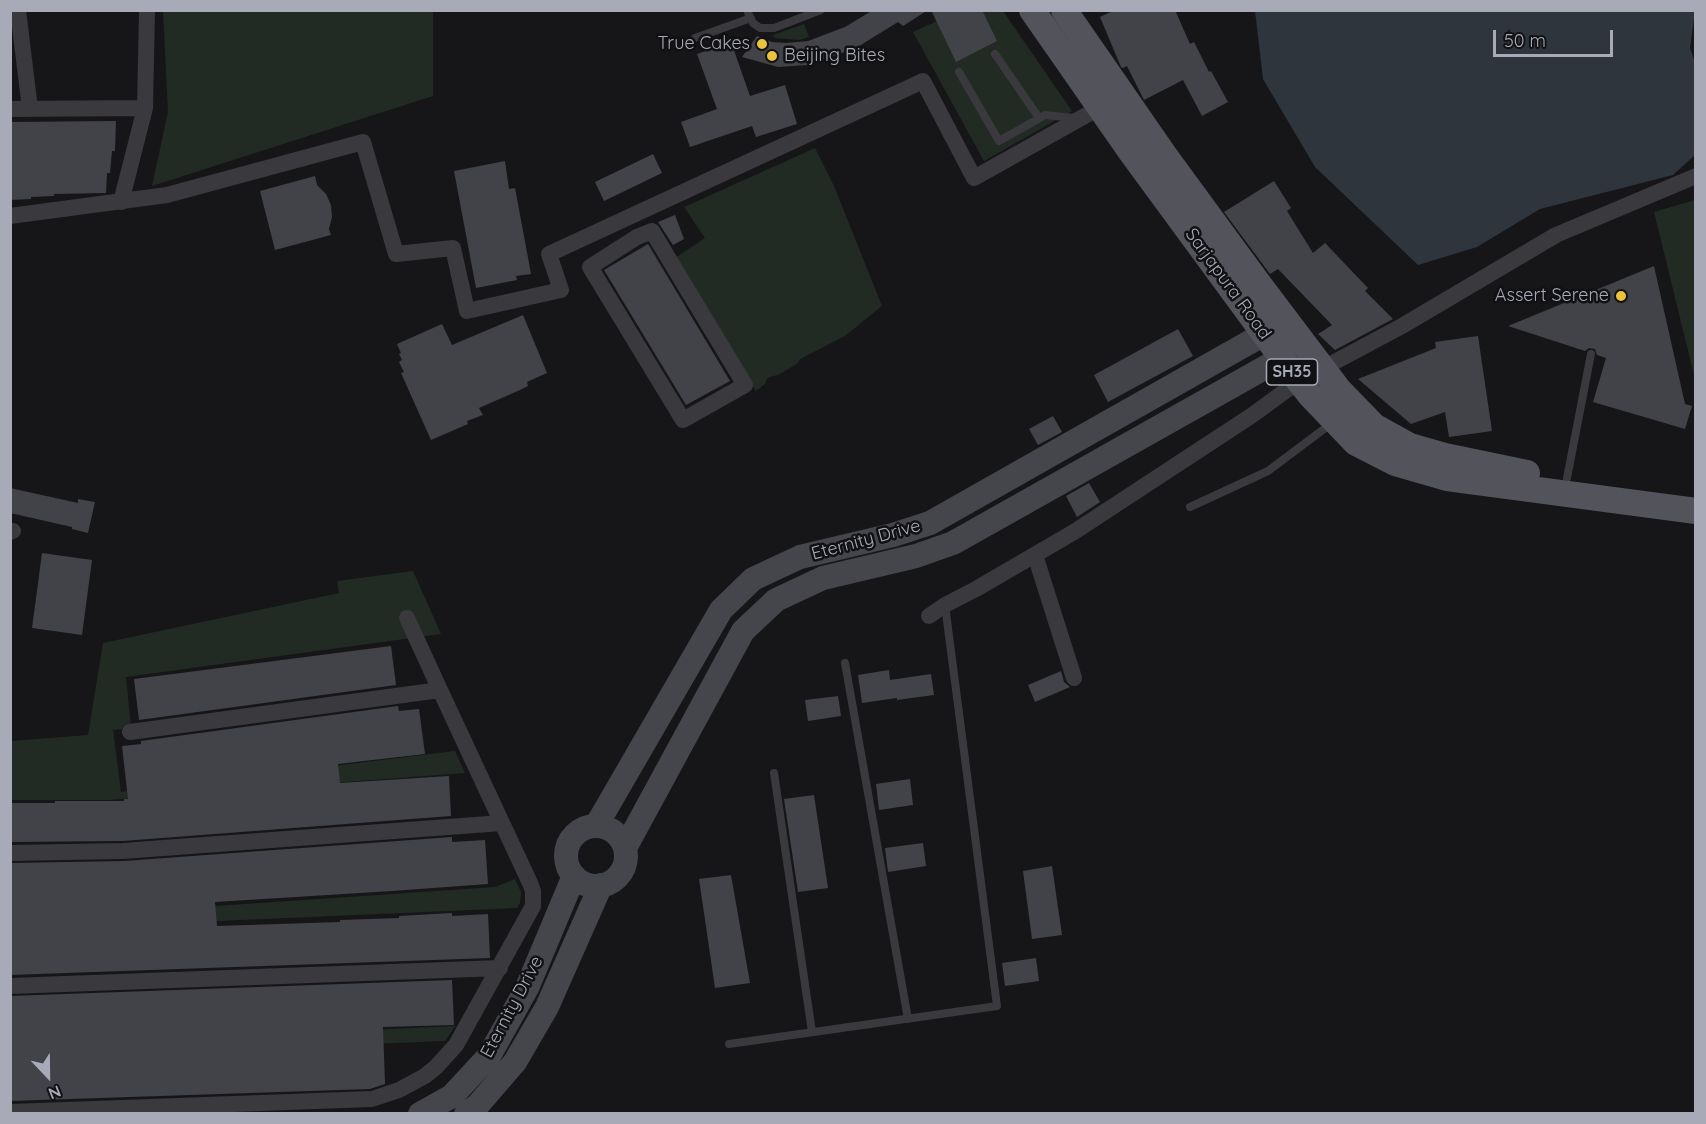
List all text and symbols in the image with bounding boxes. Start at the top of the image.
scale bar [1496,18,1616,56]
text: 50 m [1504,29,1546,52]
place label: True Cakes [657,33,750,55]
marker: True Cakes [755,37,769,51]
place label: Beijing Bites [784,45,885,67]
marker: Beijing Bites [765,49,779,63]
street label: Sarjapura Road [1181,224,1275,344]
place label: Assert Serene [1495,285,1609,307]
marker: Assert Serene [1614,289,1628,303]
road number: SH35 [1266,359,1318,385]
street label: Eternity Drive [809,515,923,565]
street label: Eternity Drive [476,952,548,1062]
north arrow [18,1046,78,1106]
text: N [46,1081,64,1104]

